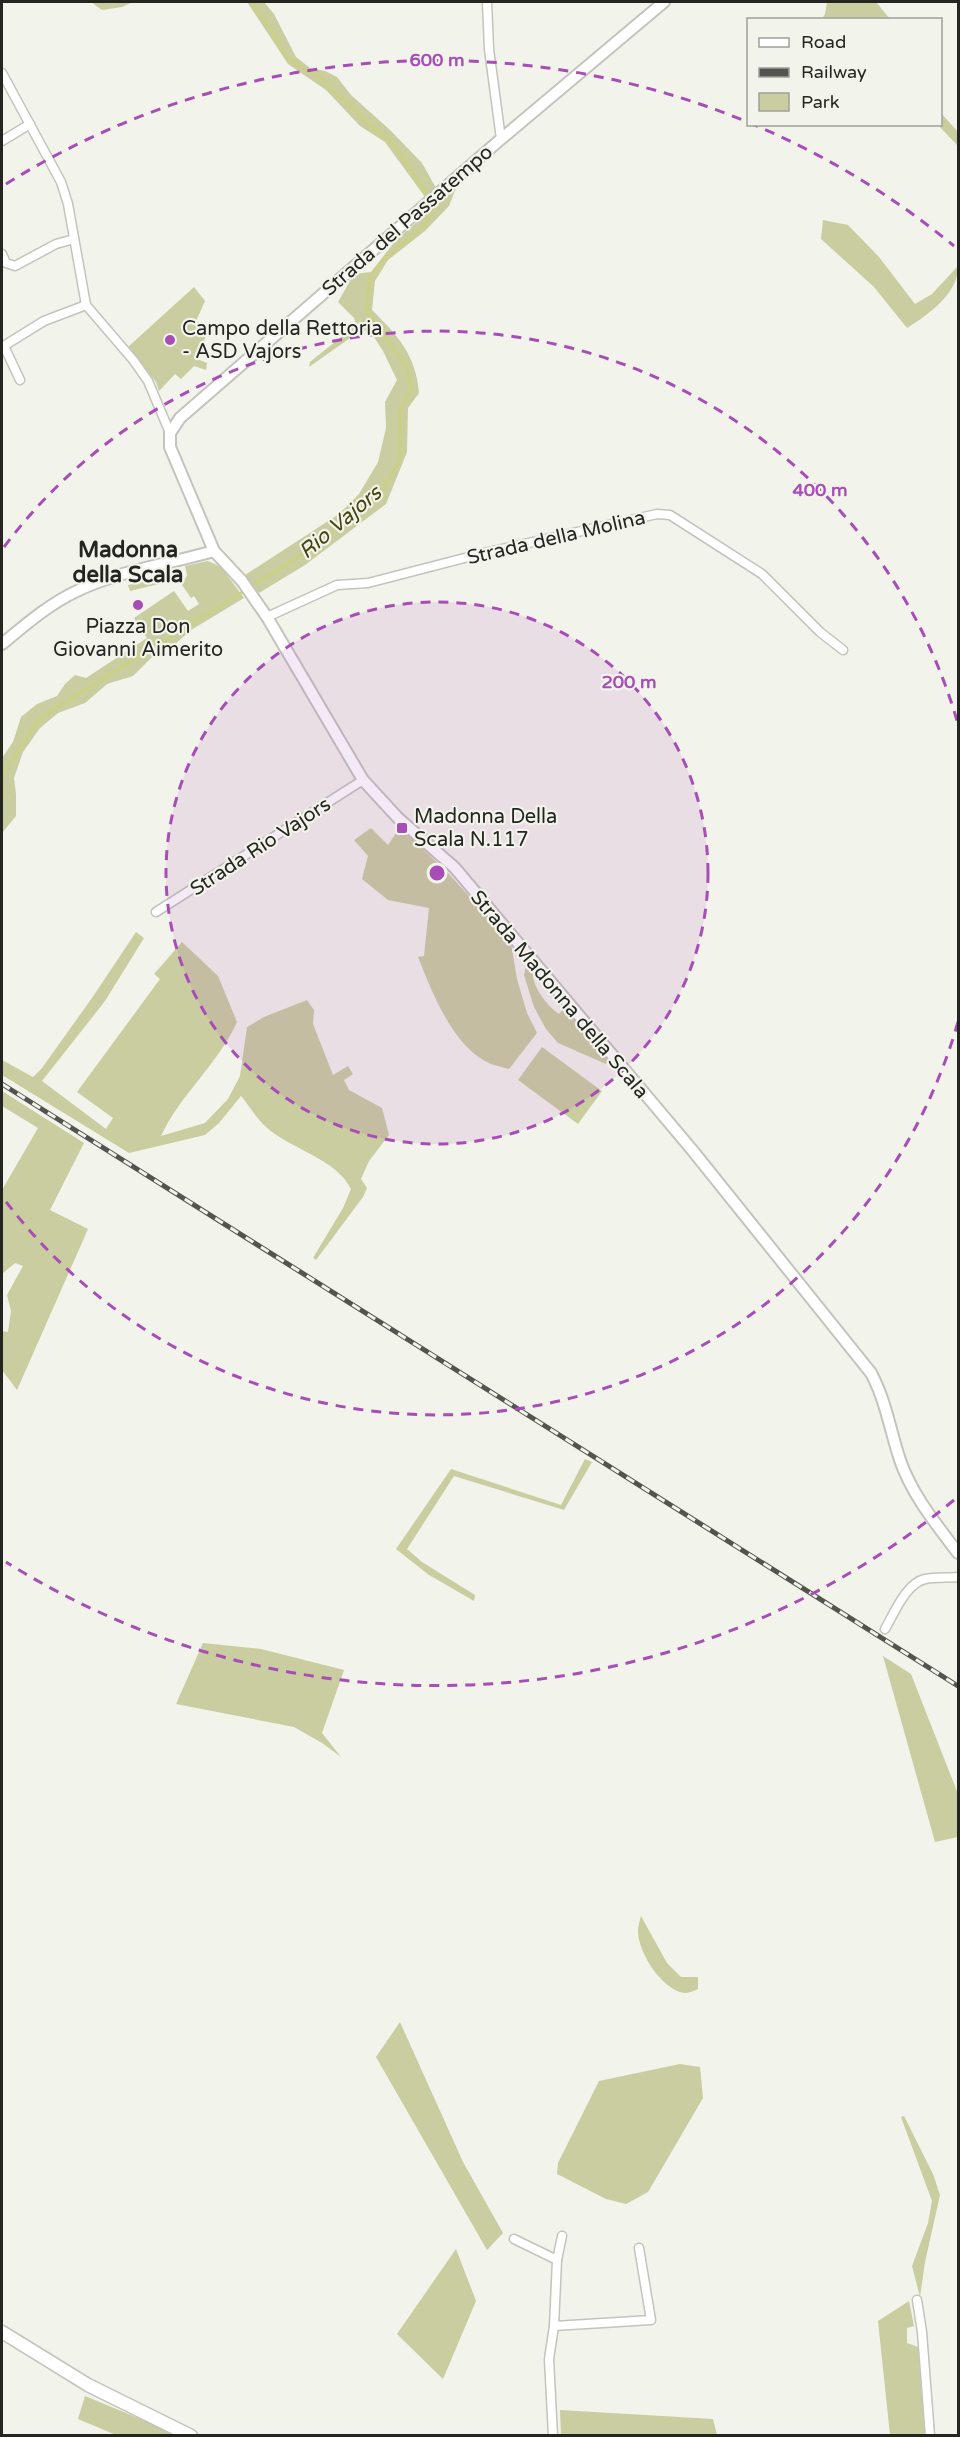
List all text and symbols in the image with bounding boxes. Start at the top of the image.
legend [747,18,942,126]
text: Road [801,31,846,53]
text: 600 m [409,49,465,71]
text: Railway [801,61,867,83]
text: Park [801,91,840,113]
street label: Strada del Passatempo [318,140,498,301]
place label: Campo della Rettoria - ASD Vajors [182,317,383,364]
marker: Campo della Rettoria - ASD Vajors [163,333,177,347]
water label: Rio Vajors [294,479,388,564]
text: 400 m [792,479,848,501]
street label: Strada della Molina [465,506,648,570]
district label: Madonna della Scala [73,537,183,588]
marker: Piazza Don Giovanni Aimerito [131,598,145,612]
place label: Piazza Don Giovanni Aimerito [53,615,223,662]
text: 200 m [601,671,657,693]
street label: Strada Rio Vajors [186,792,335,901]
place label: Madonna Della Scala N.117 [414,805,557,852]
marker: Madonna Della Scala N.117 [395,821,409,835]
centre of rings [427,863,447,883]
street label: Strada Madonna della Scala [465,886,653,1104]

